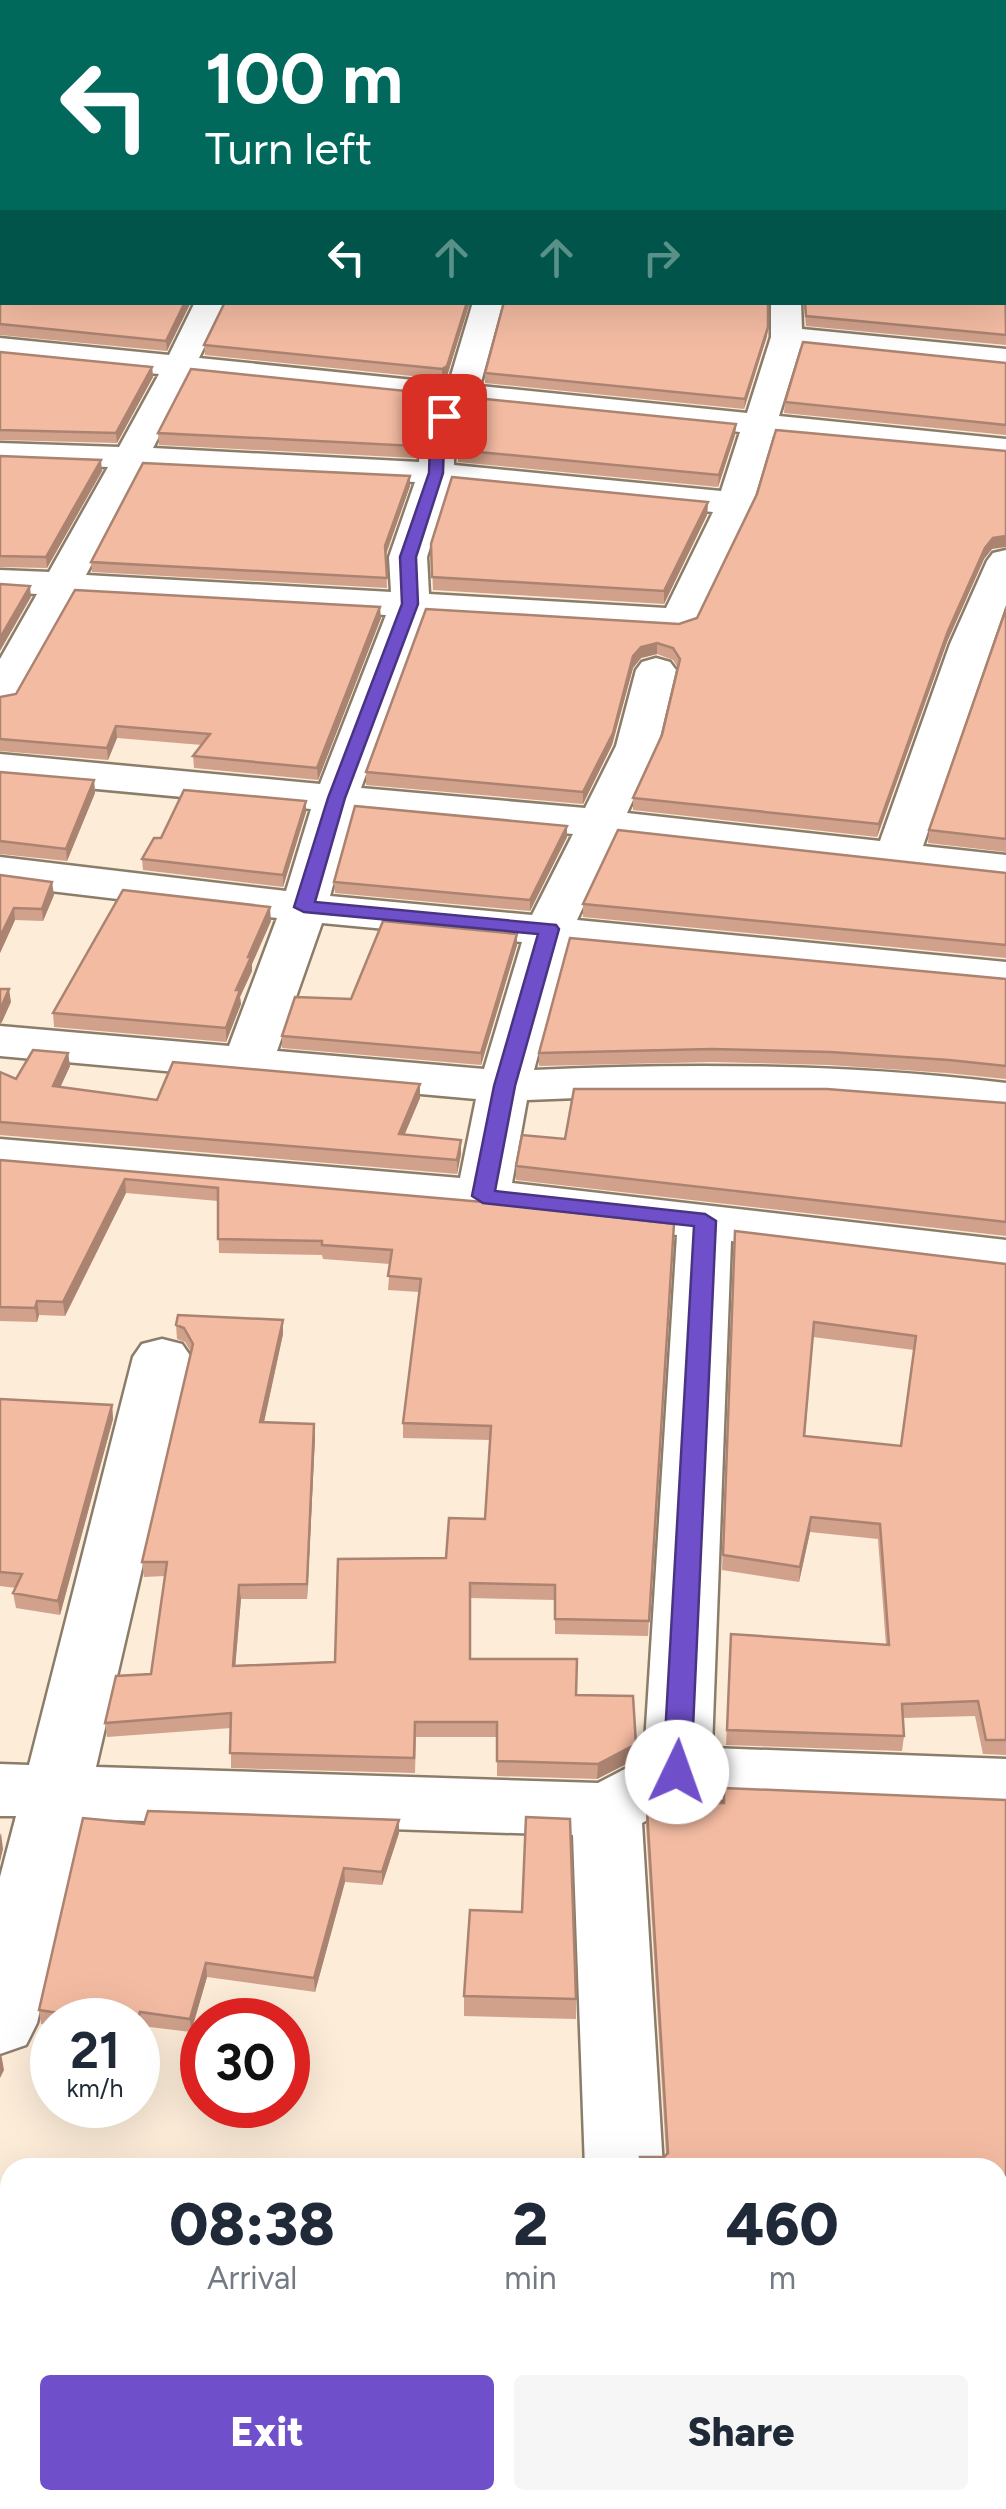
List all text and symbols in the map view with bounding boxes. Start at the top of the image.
text: 100 m [205,36,403,121]
icon: left [40,40,170,170]
text: Turn left [205,121,372,175]
icon: left [319,230,374,285]
icon: ahead [424,230,479,285]
icon: ahead [529,230,584,285]
icon: right [634,230,689,285]
pin [402,374,487,459]
icon: arrive [417,389,472,444]
position arrow [625,1720,729,1824]
speed limit sign: 30 [180,1998,310,2128]
text: 21 [70,2020,120,2081]
text: km/h [66,2073,124,2103]
text: 08:38 [169,2188,335,2260]
text: 2 [513,2188,548,2260]
text: 460 [726,2188,839,2260]
text: Arrival [207,2259,297,2297]
text: min [504,2259,557,2297]
text: m [769,2259,796,2297]
button: Exit [40,2375,494,2490]
button: Share [514,2375,968,2490]

